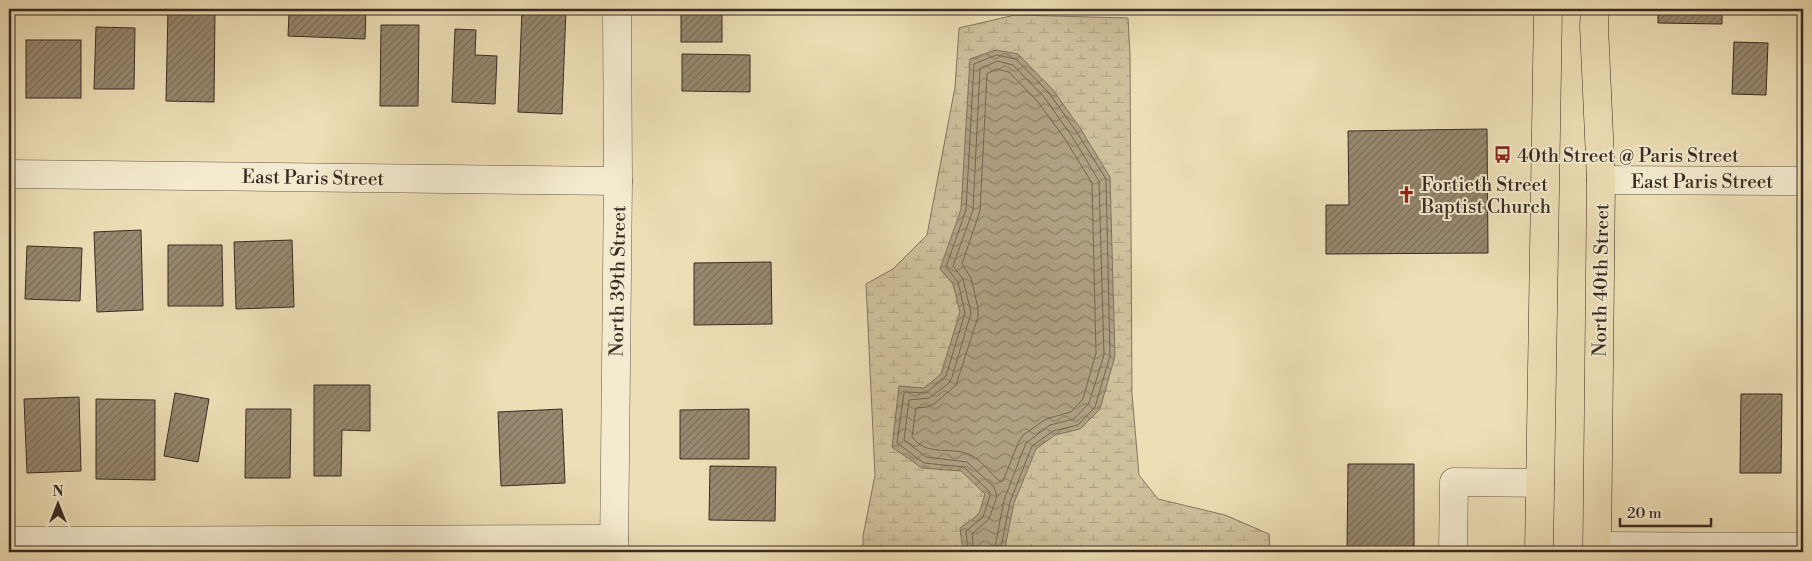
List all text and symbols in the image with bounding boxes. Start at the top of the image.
place label: 40th Street @ Paris Street [1517,144,1739,168]
bus stop icon: 40th Street @ Paris Street [1493,145,1513,165]
street label: East Paris Street [242,165,385,191]
street label: East Paris Street [1631,170,1773,194]
place label: Fortieth Street Baptist Church [1420,173,1551,219]
church icon: Fortieth Street Baptist Church [1397,185,1417,205]
street label: North 40th Street [1588,203,1614,357]
street label: North 39th Street [605,205,631,357]
north arrow [32,478,82,528]
text: N [52,483,64,501]
scale bar [1620,496,1711,528]
text: 20 m [1627,504,1662,523]

